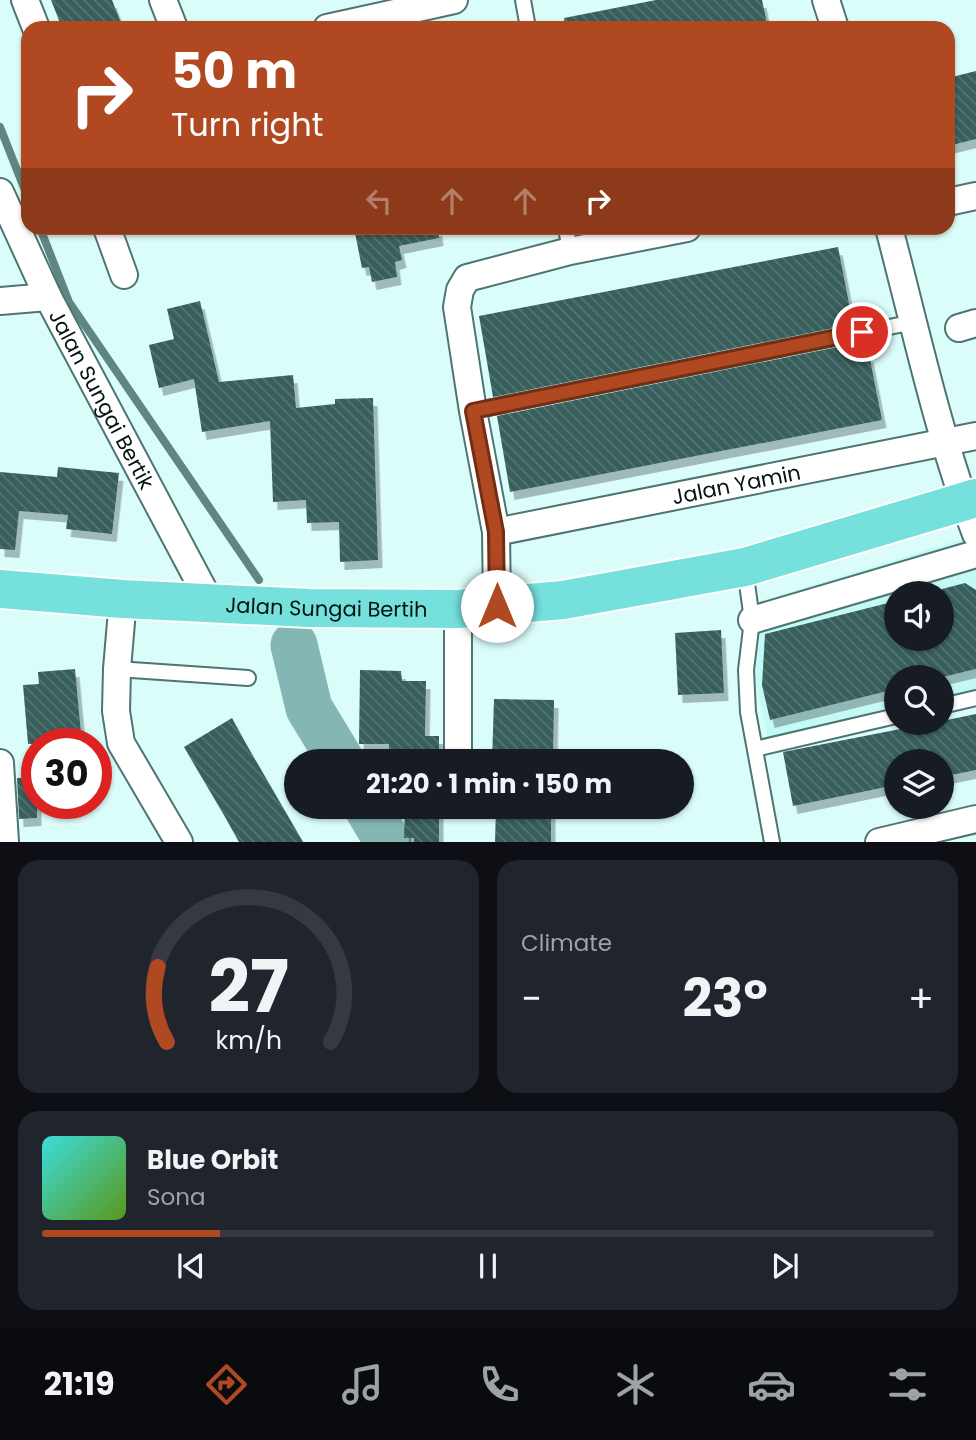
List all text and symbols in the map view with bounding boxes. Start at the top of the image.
text: 50 m [171,37,297,105]
icon: right [56,49,147,140]
text: Turn right [171,102,323,147]
icon: left [360,182,398,220]
icon: ahead [433,182,471,220]
icon: ahead [506,182,544,220]
icon: right [579,182,617,220]
pin [832,302,892,362]
street label: Jalan Sungai Bertik [43,304,162,494]
icon: arrive [843,313,881,351]
street label: Jalan Yamin [669,457,803,511]
position arrow [460,569,534,643]
map controls [884,581,954,819]
button: sound [884,581,954,651]
street label: Jalan Sungai Bertih [225,589,428,623]
button: search [884,665,954,735]
speed limit sign: 30 [21,728,112,819]
button: layers [884,749,954,819]
text: 21:20 · 1 min · 150 m [366,766,612,802]
text: Climate [521,927,612,959]
text: 27 [208,937,289,1038]
text: 23° [682,962,768,1035]
text: − [521,972,542,1025]
text: + [908,972,934,1025]
text: km/h [215,1023,282,1058]
text: Blue Orbit [147,1142,278,1178]
text: Sona [147,1181,206,1213]
icon: previous [172,1247,210,1285]
icon: pause [469,1247,507,1285]
icon: next [766,1247,804,1285]
icon: directions [202,1360,251,1409]
icon: music [338,1360,387,1409]
icon: phone [475,1360,524,1409]
icon: climate [611,1360,660,1409]
icon: car [747,1360,796,1409]
icon: filters [883,1360,932,1409]
text: 21:19 [44,1361,115,1406]

